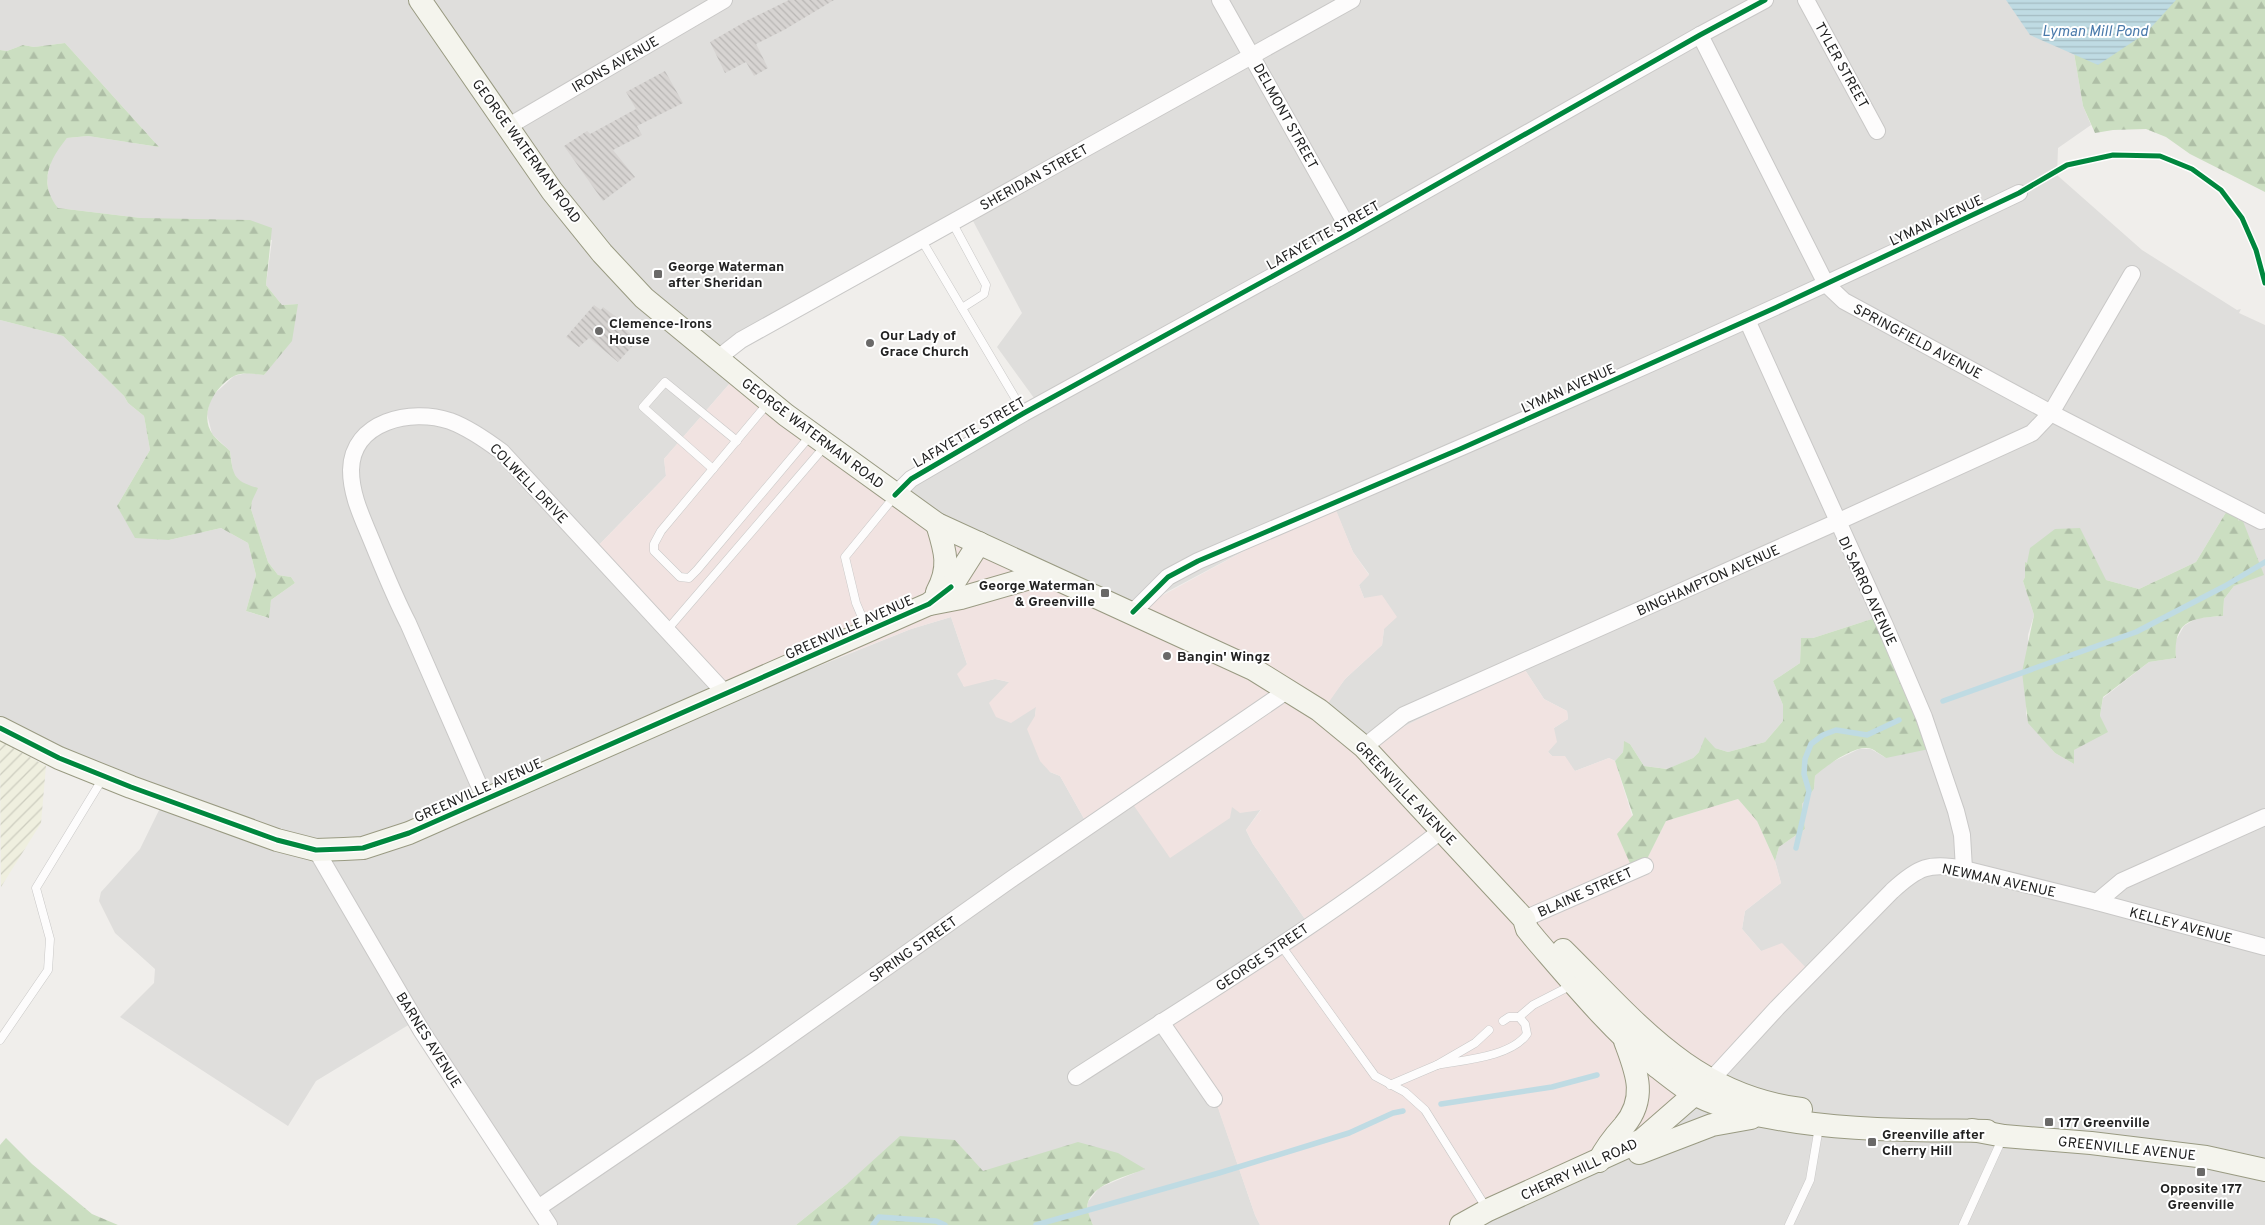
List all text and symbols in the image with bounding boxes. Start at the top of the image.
street label: TYLER STREET [1810,20,1871,112]
water label: Lyman Mill Pond [2042,23,2149,42]
street label: IRONS AVENUE [569,34,662,97]
street label: DELMONT STREET [1249,61,1321,172]
street label: GEORGE WATERMAN ROAD [468,77,584,227]
street label: SHERIDAN STREET [978,141,1092,215]
street label: LYMAN AVENUE [1887,192,1986,250]
street label: LAFAYETTE STREET [1264,198,1383,275]
place label: George Waterman after Sheridan [668,259,784,292]
marker: George Waterman after Sheridan [652,268,664,280]
street label: SPRINGFIELD AVENUE [1850,301,1985,384]
place label: Clemence-Irons House [609,316,712,349]
marker: Clemence-Irons House [593,325,605,337]
place label: Our Lady of Grace Church [880,328,969,361]
marker: Our Lady of Grace Church [864,337,876,349]
street label: LYMAN AVENUE [1519,361,1618,418]
street label: GEORGE WATERMAN ROAD [738,375,887,493]
street label: LAFAYETTE STREET [910,394,1029,472]
street label: COLWELL DRIVE [485,440,571,528]
street label: DI SARRO AVENUE [1834,534,1899,649]
street label: BINGHAMPTON AVENUE [1634,542,1783,621]
place label: George Waterman & Greenville [979,578,1095,611]
marker: George Waterman & Greenville [1099,587,1111,599]
street label: GREENVILLE AVENUE [783,592,916,664]
place label: Bangin' Wingz [1177,649,1270,666]
marker: Bangin' Wingz [1161,650,1173,662]
street label: GREENVILLE AVENUE [1351,738,1459,850]
street label: GREENVILLE AVENUE [412,755,545,827]
street label: NEWMAN AVENUE [1940,861,2057,902]
street label: BLAINE STREET [1535,865,1636,922]
street label: KELLEY AVENUE [2127,905,2234,948]
street label: SPRING STREET [867,914,961,987]
street label: GEORGE STREET [1213,921,1313,996]
street label: BARNES AVENUE [391,990,464,1092]
place label: 177 Greenville [2059,1115,2150,1132]
marker: 177 Greenville [2043,1116,2055,1128]
place label: Greenville after Cherry Hill [1882,1127,1985,1160]
street label: GREENVILLE AVENUE [2057,1134,2197,1165]
street label: CHERRY HILL ROAD [1518,1136,1641,1205]
marker: Greenville after Cherry Hill [1866,1136,1878,1148]
marker: Opposite 177 Greenville [2195,1166,2207,1178]
place label: Opposite 177 Greenville [2160,1181,2242,1214]

